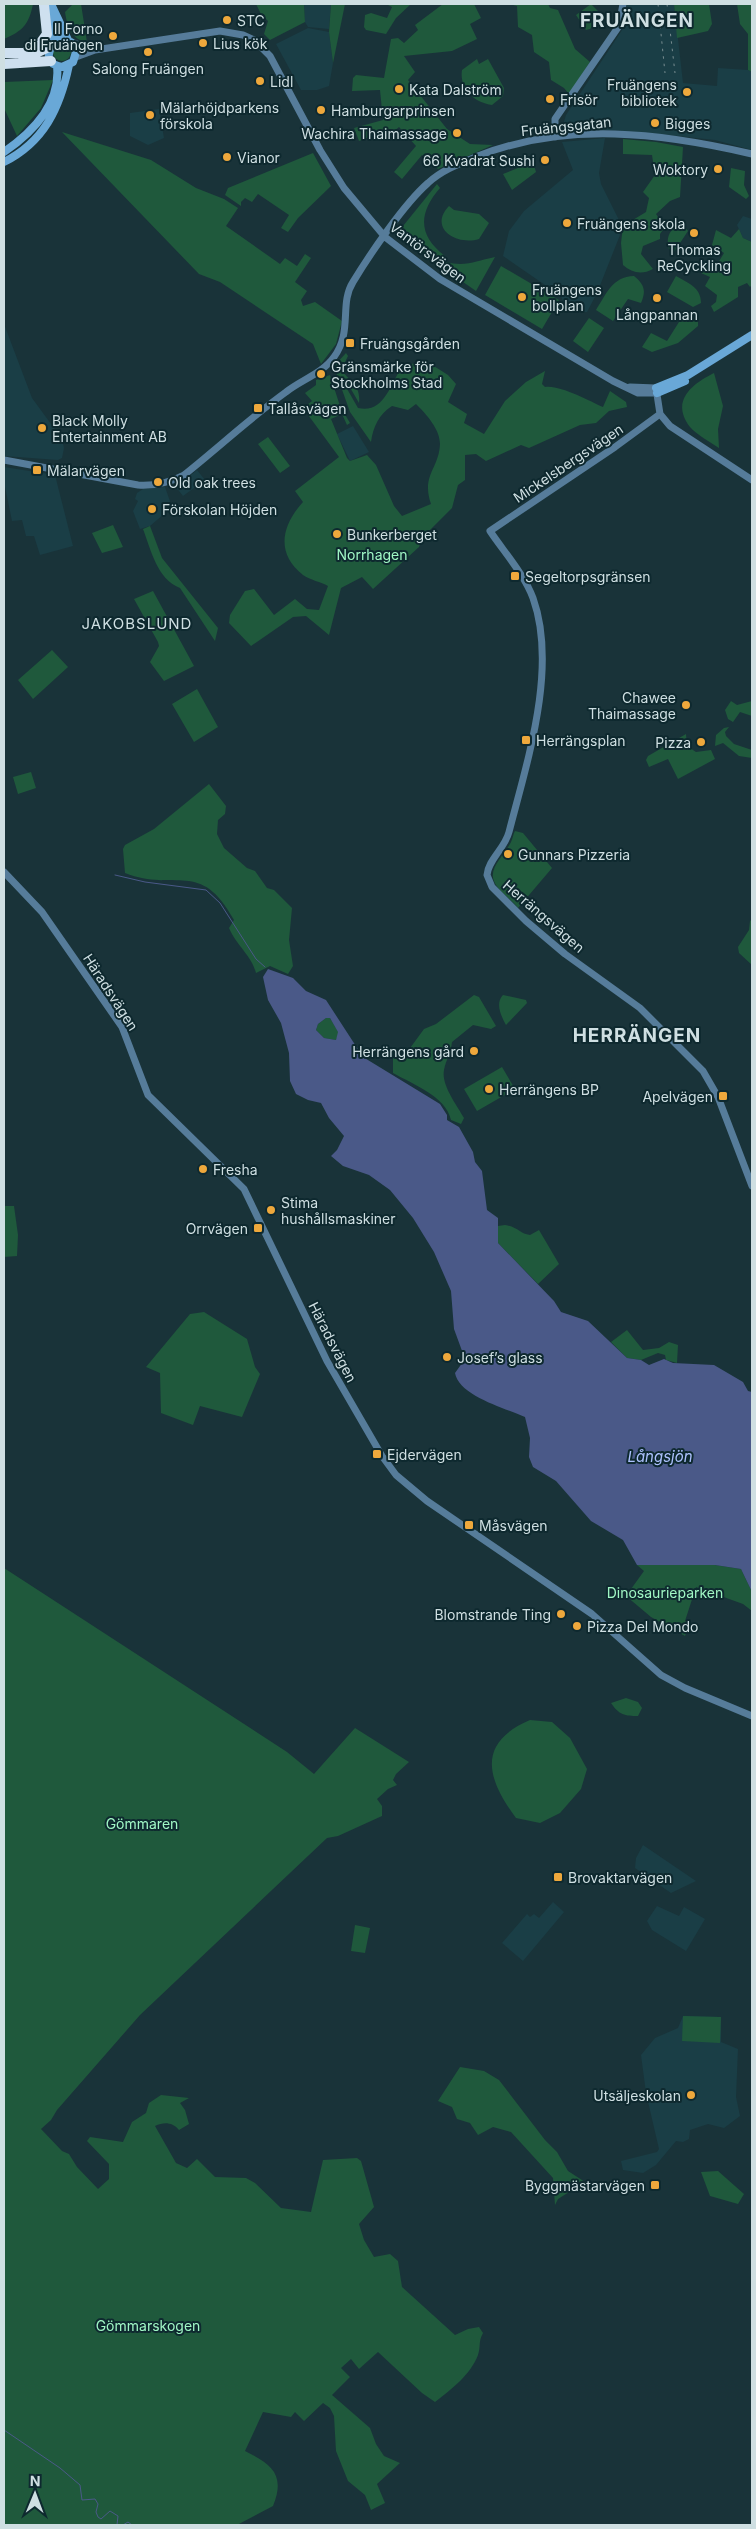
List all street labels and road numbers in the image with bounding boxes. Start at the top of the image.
street label: Fruängsgatan [520,113,612,139]
street label: Vantörsvägen [386,218,470,286]
street label: Mickelsbergsvägen [510,420,626,506]
street label: Herrängsvägen [500,876,588,956]
street label: Häradsvägen [80,950,142,1034]
street label: Häradsvägen [305,1299,361,1385]

